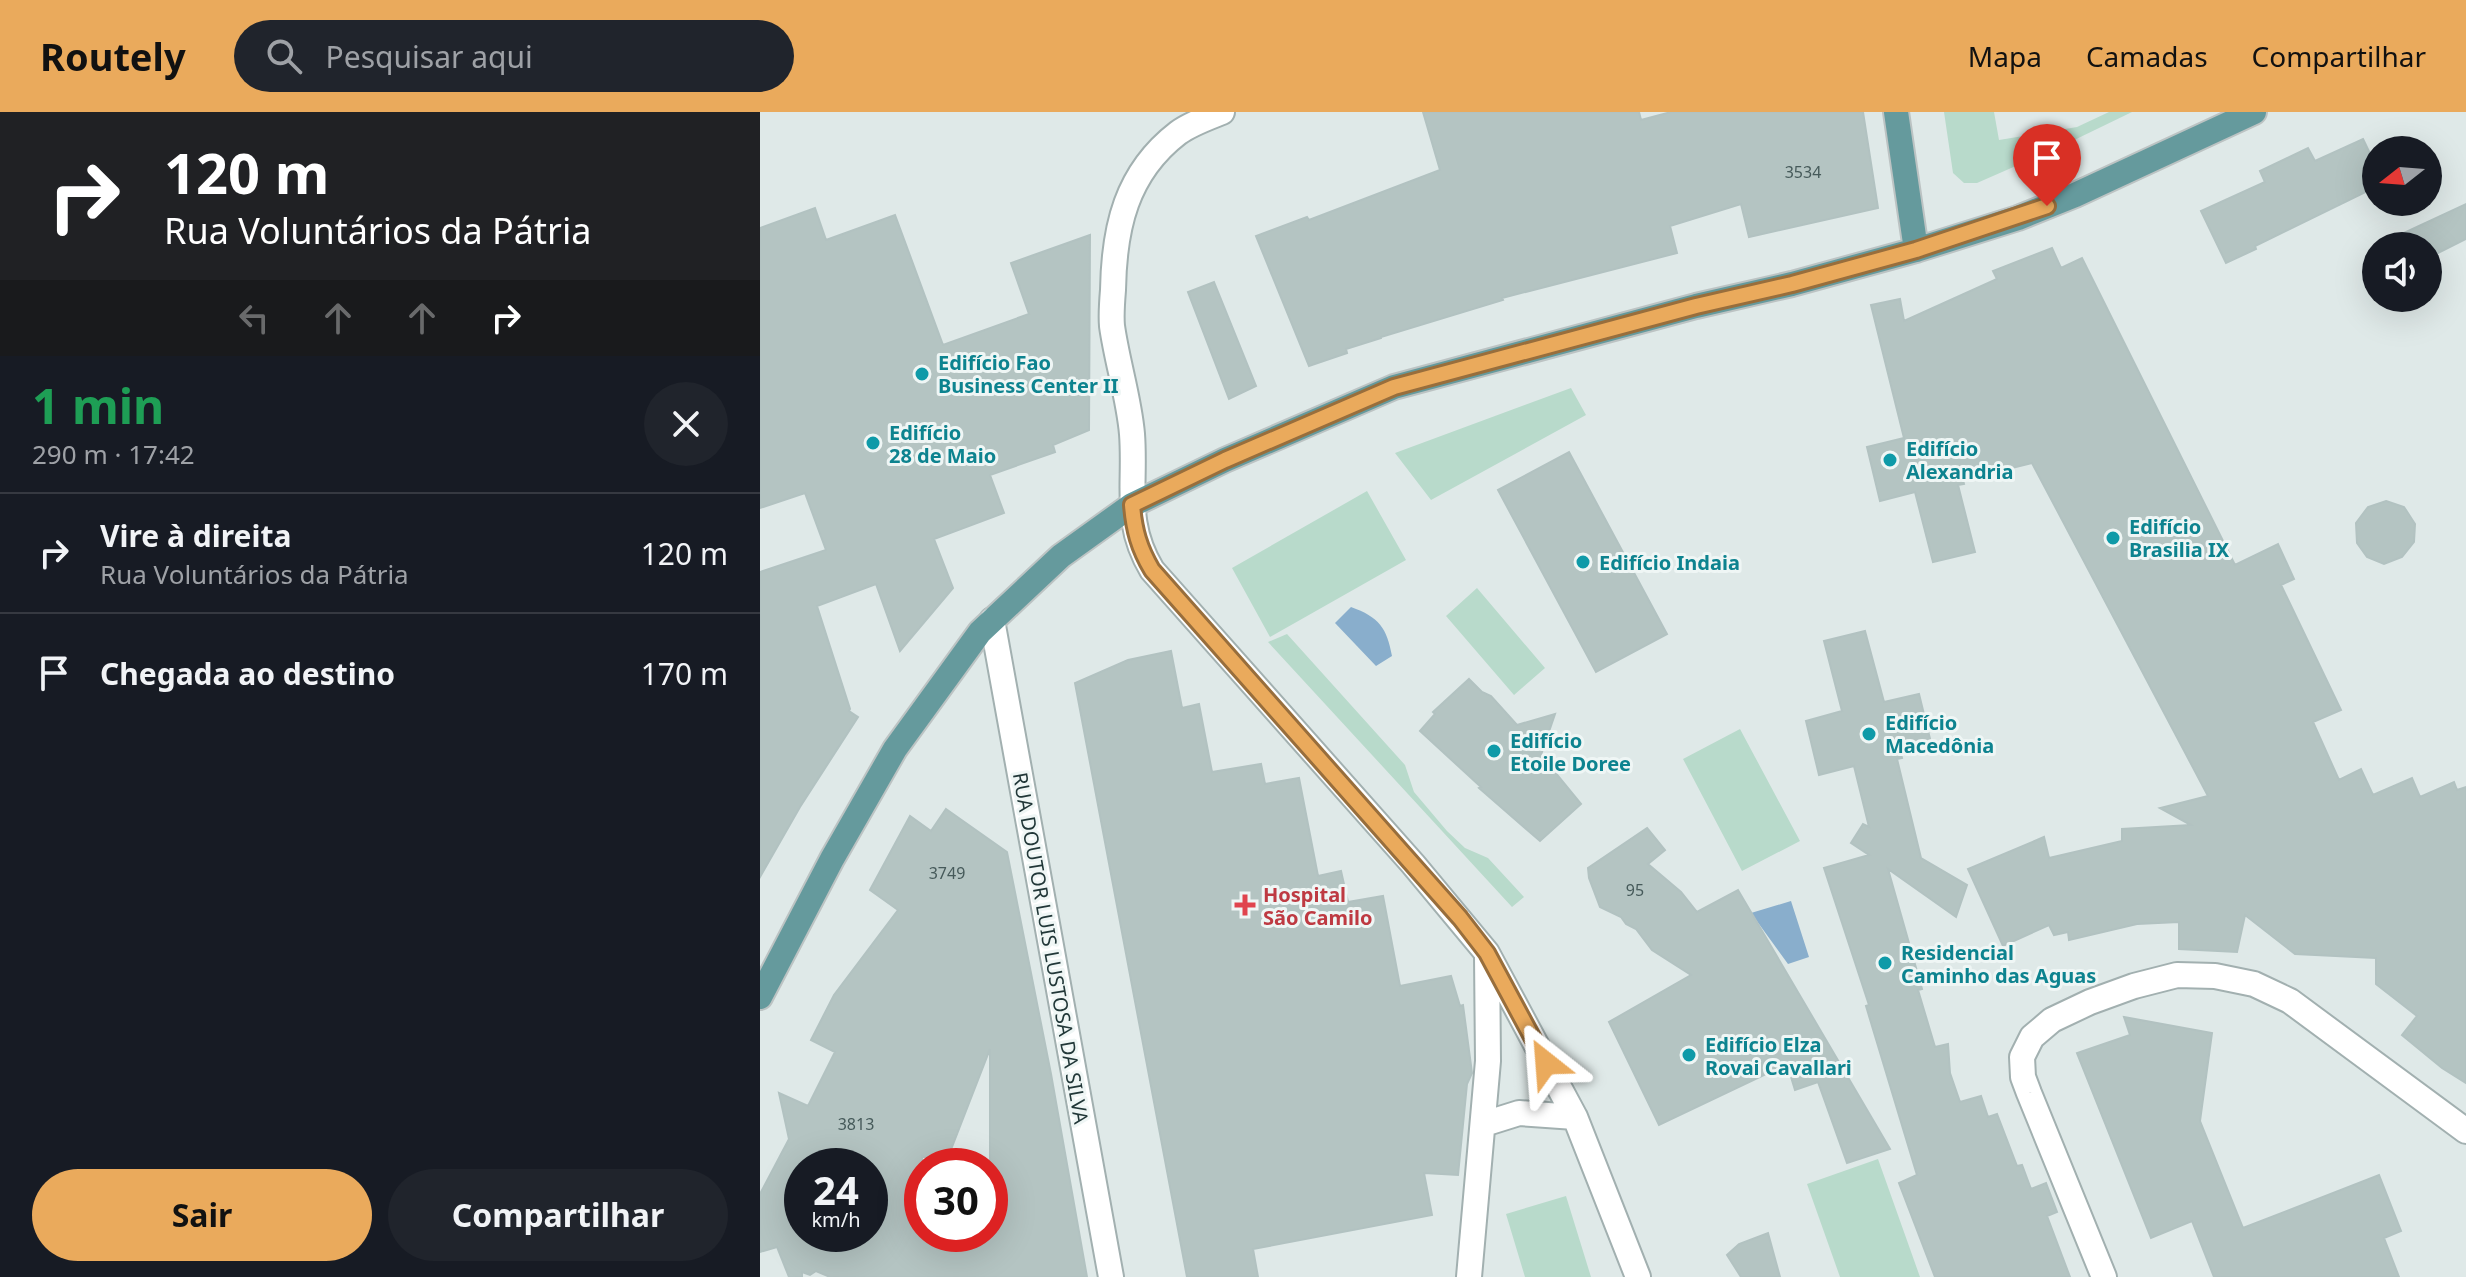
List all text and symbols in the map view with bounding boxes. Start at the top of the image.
search box [234,20,794,92]
text: Routely [40,30,186,82]
icon: search [262,34,306,78]
text: Pesquisar aqui [326,36,533,77]
text: Mapa [1968,37,2042,75]
text: Camadas [2086,37,2208,75]
text: Compartilhar [2252,37,2426,75]
pin [2013,124,2081,206]
text: 120 m [164,134,329,210]
icon: arrive [2025,136,2069,180]
north arrow [2362,136,2442,216]
map controls [2362,136,2442,312]
icon: right [32,144,136,248]
house number: 3534 [1785,161,1821,183]
text: Rua Voluntários da Pátria [164,206,591,255]
button: sound [2362,232,2442,312]
icon: left [232,296,276,340]
icon: ahead [316,296,360,340]
icon: ahead [400,296,444,340]
icon: right [484,296,528,340]
place label: Edifício Fao Business Center II [938,349,1119,399]
marker: Edifício Fao Business Center II [913,365,931,383]
text: 1 min [32,373,164,438]
button: close [644,382,728,466]
place label: Edifício 28 de Maio [889,419,996,469]
marker: Edifício 28 de Maio [864,434,882,452]
place label: Edifício Alexandria [1906,435,2013,485]
text: 290 m · 17:42 [32,436,195,472]
marker: Edifício Alexandria [1881,451,1899,469]
place label: Edifício Brasilia IX [2129,513,2230,563]
text: Vire à direita [100,515,291,556]
marker: Edifício Brasilia IX [2104,529,2122,547]
icon: right [32,531,76,575]
text: 120 m [641,533,728,574]
place label: Edifício Indaia [1599,549,1740,576]
marker: Edifício Indaia [1574,553,1592,571]
text: Rua Voluntários da Pátria [100,556,409,592]
icon: arrive [32,651,76,695]
text: Chegada ao destino [100,653,395,694]
text: 170 m [641,653,728,694]
place label: Edifício Macedônia [1885,709,1994,759]
marker: Edifício Macedônia [1860,725,1878,743]
place label: Edifício Etoile Doree [1510,727,1631,777]
marker: Edifício Etoile Doree [1485,742,1503,760]
street label: RUA DOUTOR LUIS LUSTOSA DA SILVA [1007,770,1095,1126]
house number: 3749 [929,862,965,884]
house number: 95 [1626,879,1644,901]
place label: Hospital São Camilo [1263,881,1372,931]
marker: Hospital São Camilo [1234,894,1256,916]
place label: Residencial Caminho das Aguas [1901,939,2096,989]
marker: Residencial Caminho das Aguas [1876,954,1894,972]
position arrow [1504,1021,1588,1105]
place label: Edifício Elza Rovai Cavallari [1705,1031,1852,1081]
marker: Edifício Elza Rovai Cavallari [1680,1046,1698,1064]
house number: 3813 [838,1113,874,1135]
speed limit sign: 30 [904,1148,1008,1252]
text: 24 [813,1162,859,1217]
button: Sair [32,1169,372,1261]
button: Compartilhar [388,1169,728,1261]
text: km/h [811,1206,861,1233]

